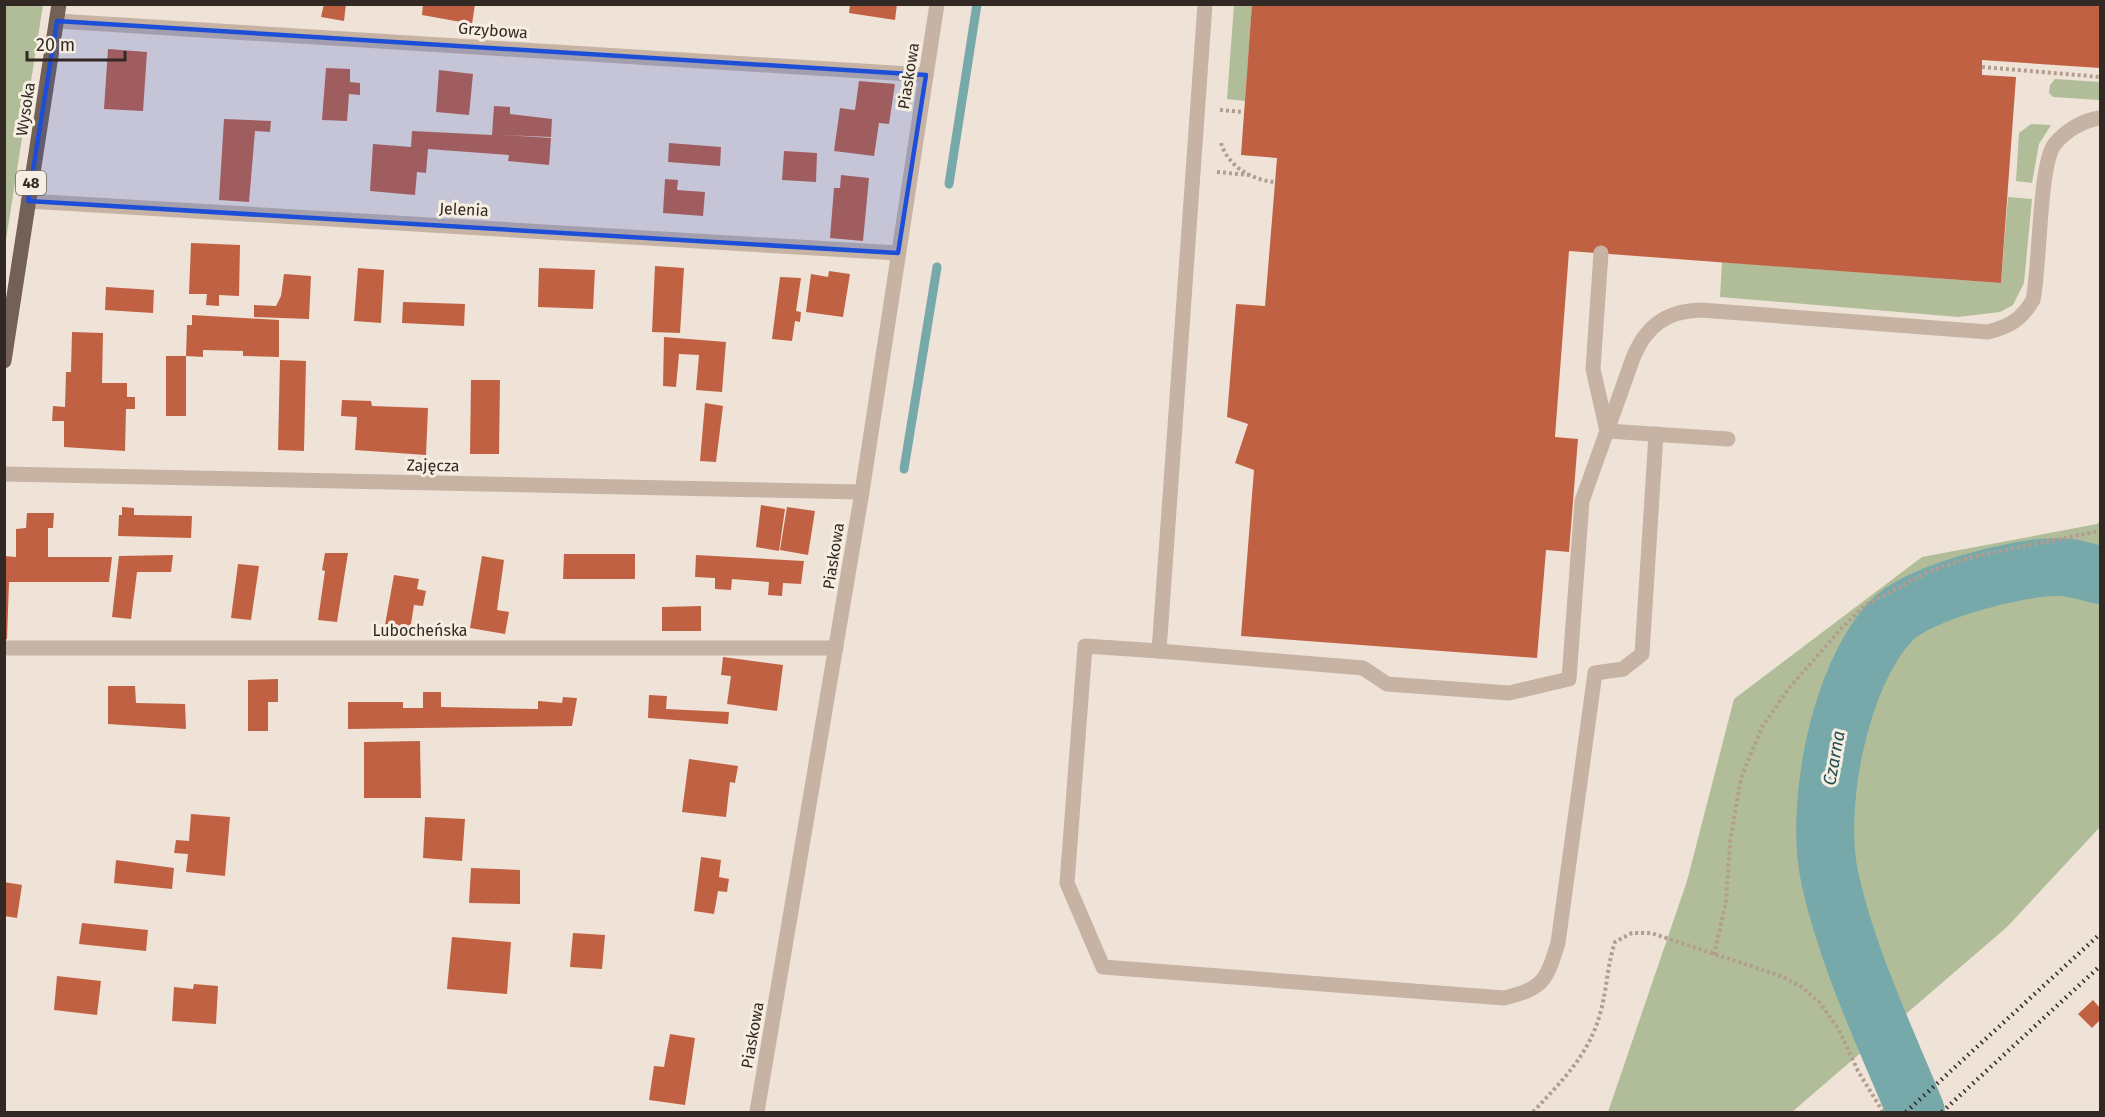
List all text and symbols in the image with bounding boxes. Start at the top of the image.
street label: Grzybowa [457,19,528,42]
scale bar [27,24,124,62]
text: 20 m [36,34,75,56]
street label: Piaskowa [894,41,923,111]
street label: Wysoka [12,81,39,137]
road number: 48 [16,171,46,195]
street label: Jelenia [439,199,489,220]
street label: Zajęcza [406,456,460,475]
street label: Piaskowa [819,521,848,591]
street label: Lubocheńska [372,621,468,640]
water label: Czarna [1818,729,1850,787]
street label: Piaskowa [737,1000,768,1070]

